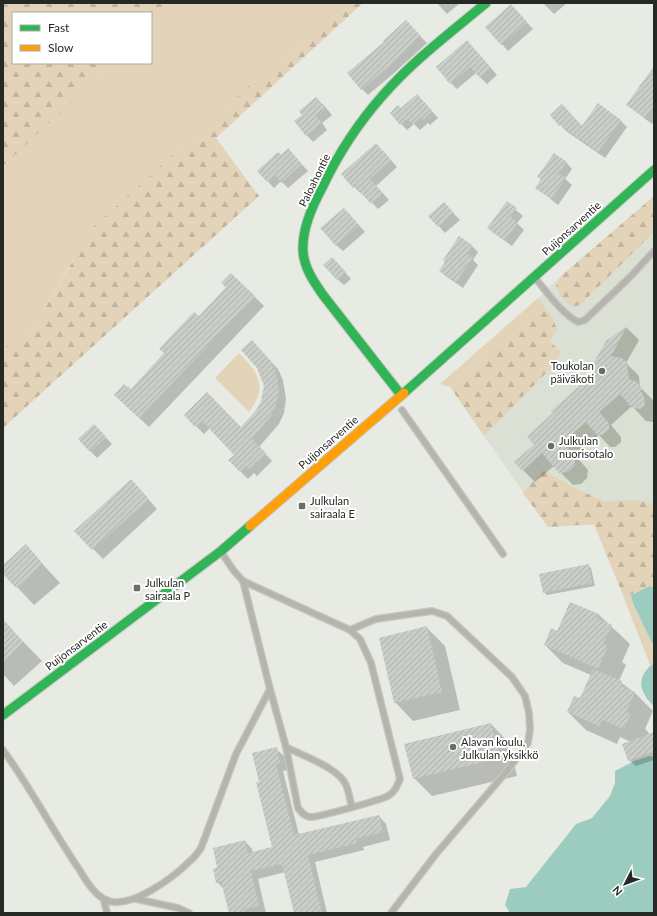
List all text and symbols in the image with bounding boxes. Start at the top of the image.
legend [12,12,152,64]
text: Fast [48,20,70,35]
text: Slow [48,40,74,55]
street label: Paloahontie [296,151,332,209]
street label: Puijonsarventie [539,198,603,258]
place label: Toukolan päiväkoti [551,359,594,385]
marker: Toukolan päiväkoti [597,366,607,376]
street label: Puijonsarventie [296,413,361,471]
place label: Julkulan nuorisotalo [559,434,613,460]
marker: Julkulan nuorisotalo [546,441,556,451]
place label: Julkulan sairaala E [310,494,355,520]
marker: Julkulan sairaala E [297,501,307,511]
place label: Julkulan sairaala P [145,576,191,602]
marker: Julkulan sairaala P [132,583,142,593]
street label: Puijonsarventie [42,617,110,673]
place label: Alavan koulu, Julkulan yksikkö [461,735,538,761]
marker: Alavan koulu, Julkulan yksikkö [448,742,458,752]
north arrow [605,864,645,904]
text: N [610,884,625,899]

